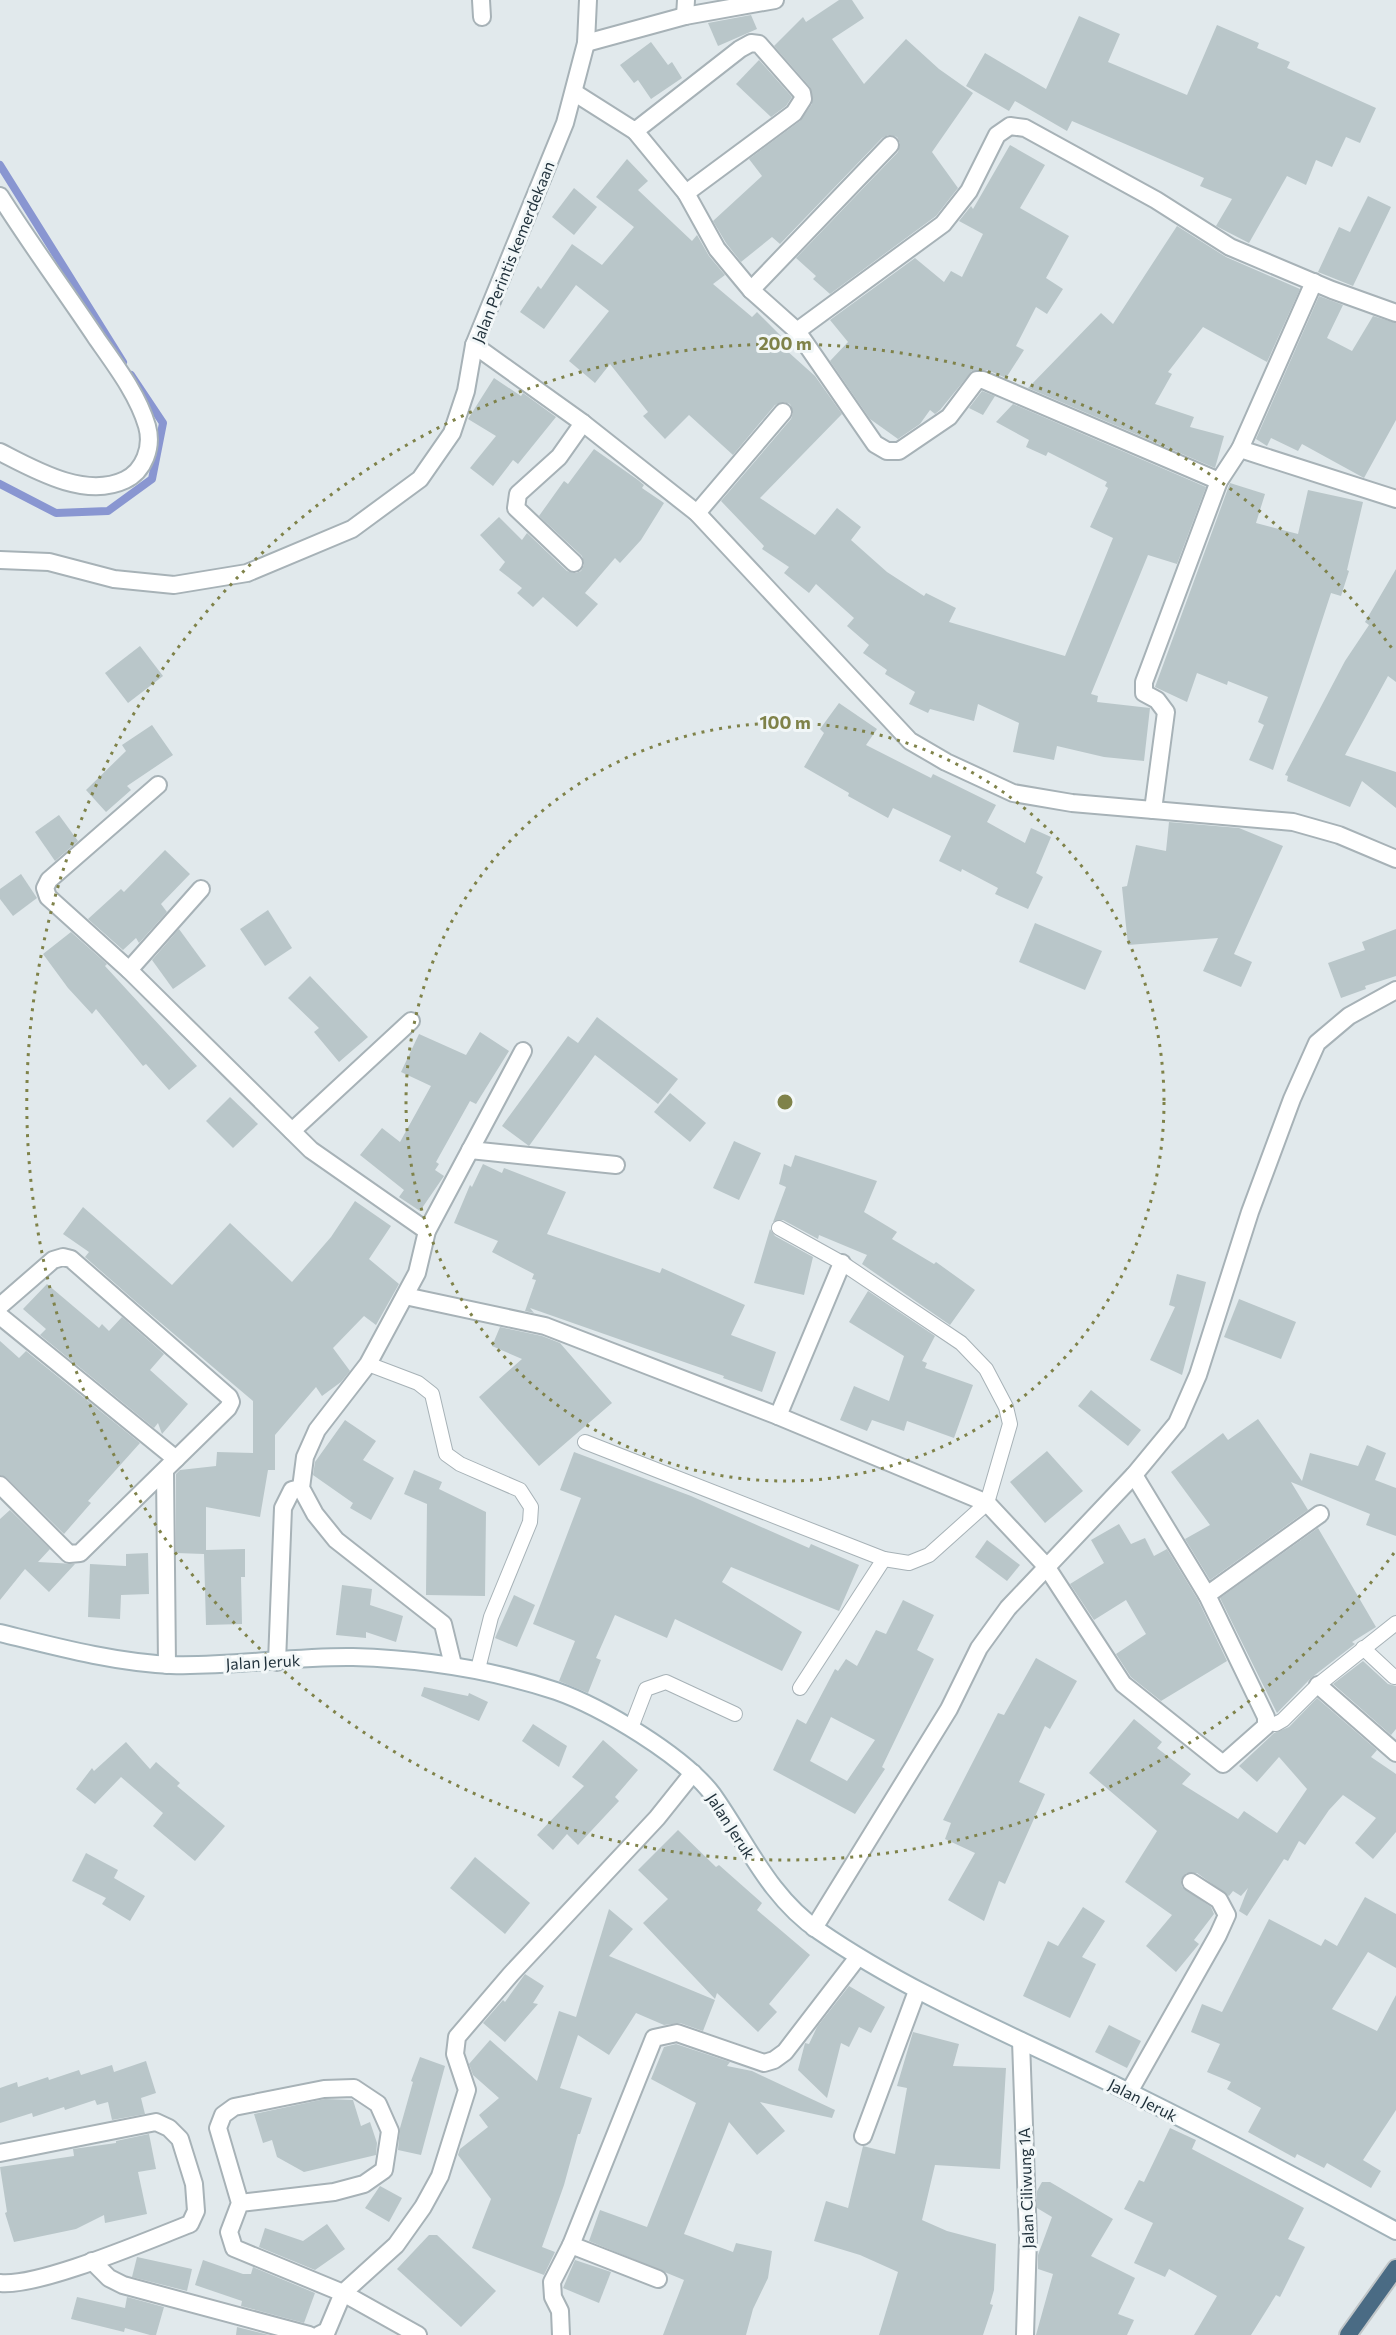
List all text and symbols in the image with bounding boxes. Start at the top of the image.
street label: Jalan Perintis kemerdekaan [467,158,558,345]
text: 200 m [758,332,812,354]
text: 100 m [759,711,811,733]
centre of rings [775,1092,795,1112]
street label: Jalan Jeruk [225,1650,301,1673]
street label: Jalan Jeruk [703,1789,760,1863]
street label: Jalan Jeruk [1106,2074,1181,2125]
street label: Jalan Ciliwung 1A [1014,2127,1037,2249]

